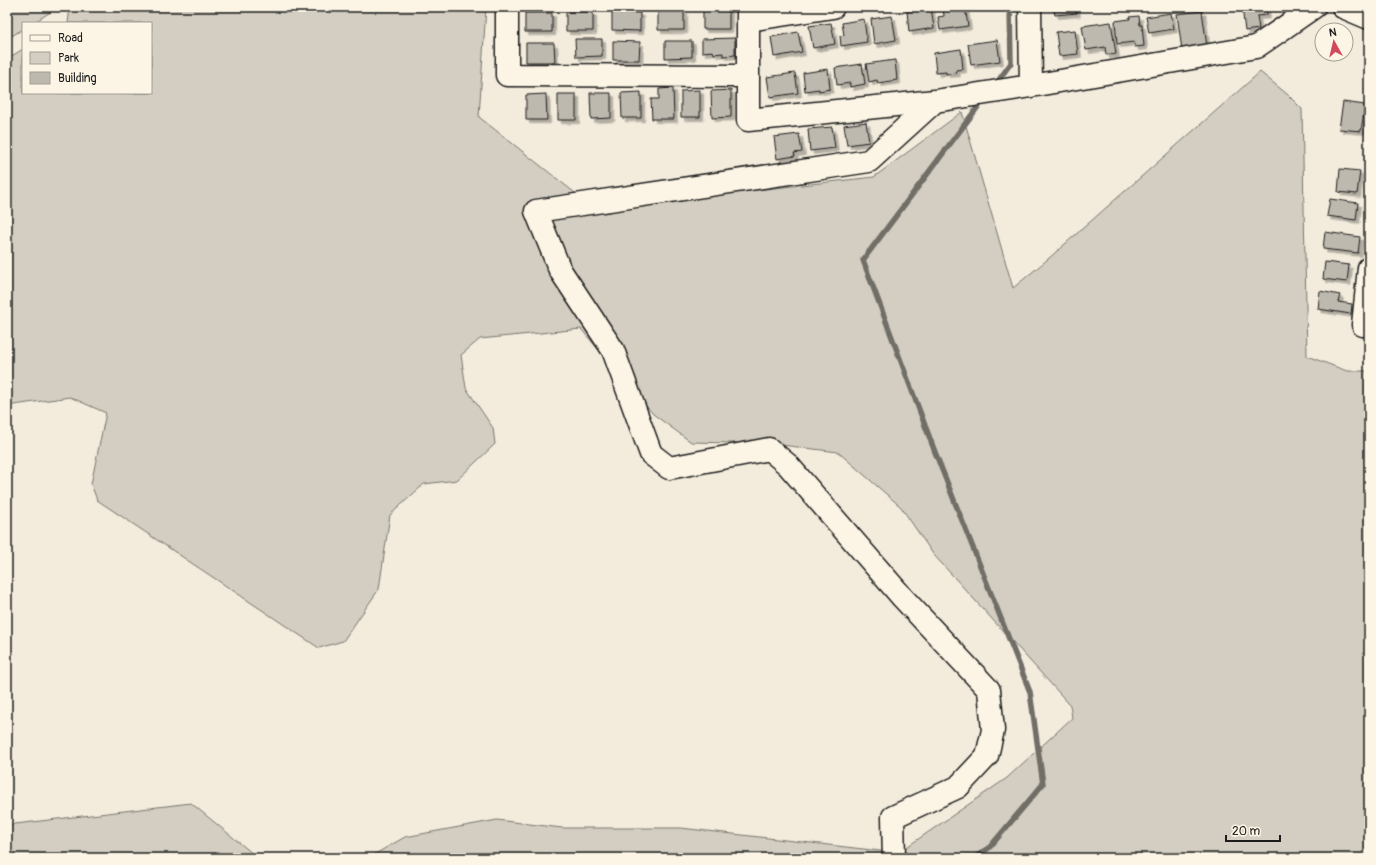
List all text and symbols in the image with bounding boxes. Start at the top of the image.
legend [22,22,152,94]
north arrow [1314,22,1354,62]
text: N [1328,26,1338,40]
text: Road [58,31,83,46]
text: Park [58,51,79,66]
text: Building [58,71,97,86]
scale bar [1226,817,1280,843]
text: 20 m [1232,824,1261,839]

